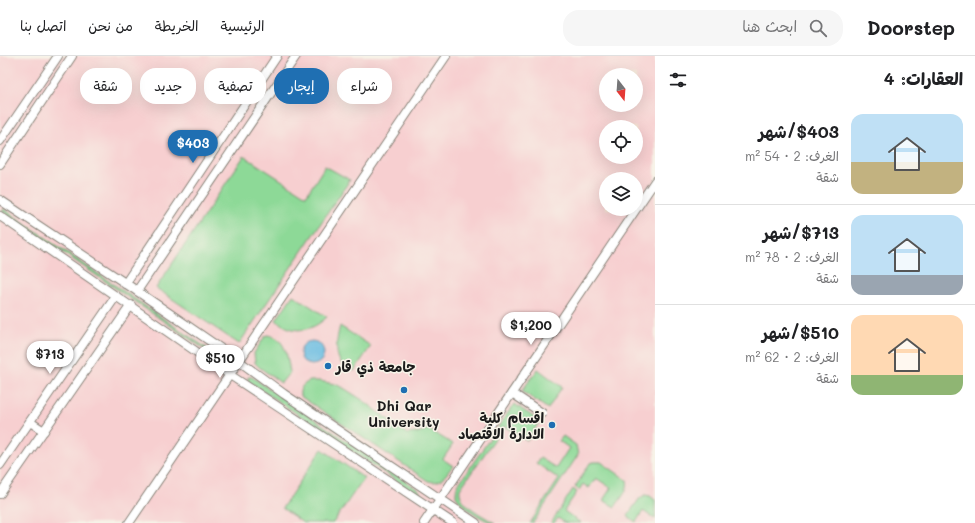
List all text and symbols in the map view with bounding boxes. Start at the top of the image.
search box [563,10,843,46]
text: Doorstep [867,15,955,40]
text: اتصل بنا [20,16,66,35]
text: من نحن [88,16,133,35]
text: الخريطة [155,16,199,35]
text: الرئيسية [221,16,264,35]
text: ابحث هنا [742,16,797,36]
icon: search [807,17,829,39]
text: العقارات: 4 [884,67,963,89]
chip: شقة [80,68,132,104]
chip: جديد [140,68,196,104]
chip: تصفية [204,68,266,104]
chip: إيجار [274,68,329,104]
chip: شراء [337,68,392,104]
north arrow [599,68,643,112]
map controls [599,68,643,216]
icon: filters [667,69,689,91]
button: locate [599,120,643,164]
text: $403/شهر [758,120,839,142]
pin: $403 [169,130,217,164]
icon: home [883,130,931,178]
text: $403 [177,134,209,151]
text: الغرف: 2 · 54 m² [745,147,839,164]
text: شقة [816,168,839,185]
button: layers [599,172,643,216]
text: $713/شهر [763,221,839,243]
icon: home [883,231,931,279]
text: الغرف: 2 · 78 m² [745,248,839,265]
text: شقة [816,269,839,286]
pin: $1,200 [498,312,564,346]
text: $1,200 [510,316,552,333]
text: $510/شهر [762,321,839,343]
icon: home [883,331,931,379]
pin: $713 [26,341,74,375]
text: $713 [36,345,64,362]
pin: $510 [196,345,244,379]
text: الغرف: 2 · 62 m² [745,348,839,365]
text: $510 [205,349,235,366]
place label: جامعة ذي قار [334,357,416,378]
marker: جامعة ذي قار [323,361,333,371]
text: شقة [816,369,839,386]
marker: Dhi Qar University [399,385,409,395]
place label: Dhi Qar University [368,396,440,431]
place label: اقسام كلية الادارة الاقتصاد [458,408,544,443]
marker: اقسام كلية الادارة الاقتصاد [547,420,557,430]

